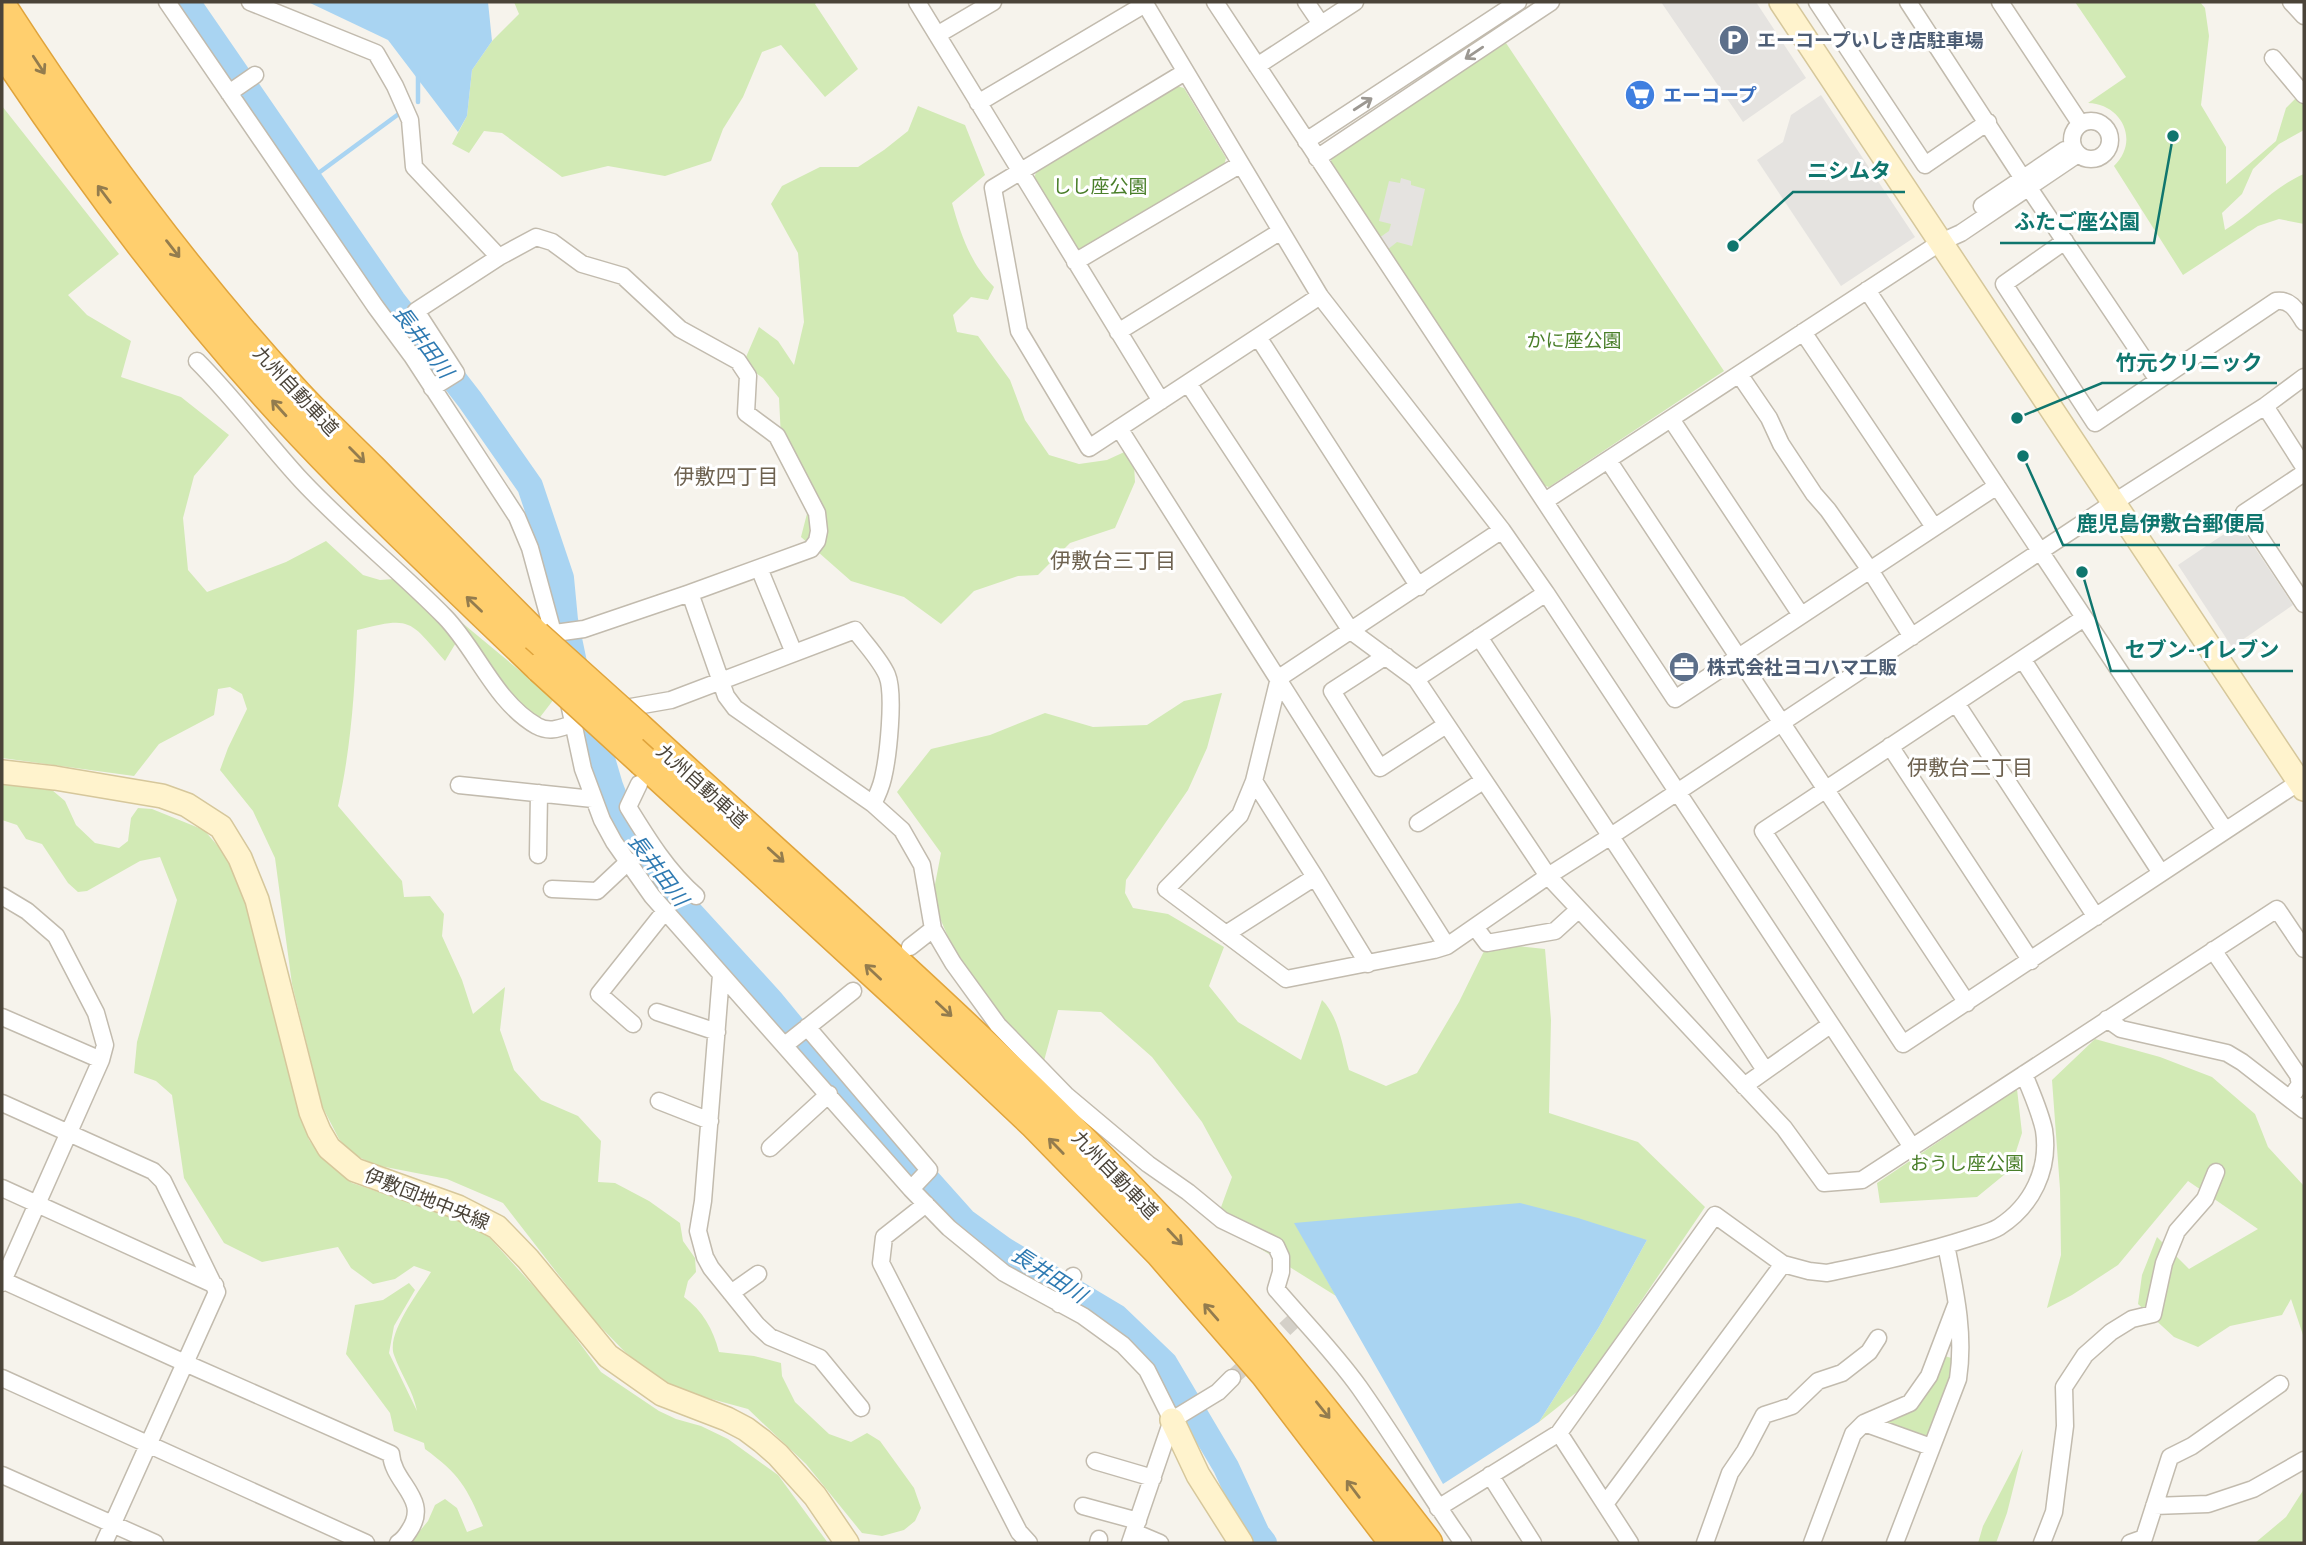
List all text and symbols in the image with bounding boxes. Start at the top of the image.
parking icon: エーコープいしき店駐車場 [1717,23,1751,57]
place label: エーコープいしき店駐車場 [1757,29,1984,52]
one-way arrow [1465,46,1484,60]
one-way arrow [32,55,46,75]
supermarket icon: エーコープ [1623,78,1657,112]
place label: エーコープ [1663,84,1757,107]
one-way arrow [1353,96,1372,111]
callout: ニシムタ [1793,150,1905,192]
text: ニシムタ [1807,159,1891,183]
park label: しし座公園 [1052,175,1148,198]
one-way arrow [96,185,111,204]
callout: ふたご座公園 [2000,201,2154,243]
text: ふたご座公園 [2014,210,2140,234]
one-way arrow [166,239,181,258]
water label: 長井田川 [388,301,459,384]
park label: かに座公園 [1526,329,1622,352]
street label: 九州自動車道 [249,341,343,441]
callout: 竹元クリニック [2102,341,2277,383]
text: 竹元クリニック [2116,351,2263,375]
one-way arrow [271,399,287,417]
one-way arrow [348,447,365,464]
district label: 伊敷四丁目 [674,465,779,489]
callout: 鹿児島伊敷台郵便局 [2063,503,2280,545]
text: 鹿児島伊敷台郵便局 [2077,512,2266,536]
district label: 伊敷台三丁目 [1050,549,1176,573]
one-way arrow [466,595,483,612]
callout: セブン-イレブン [2111,629,2293,671]
text: セブン-イレブン [2125,638,2279,662]
office icon: 株式会社ヨコハマ工販 [1667,650,1701,684]
place label: 株式会社ヨコハマ工販 [1707,656,1897,679]
street label: 九州自動車道 [652,739,752,833]
district label: 伊敷台二丁目 [1907,756,2033,780]
water label: 長井田川 [623,829,694,912]
one-way arrow [767,846,784,863]
one-way arrow [864,964,882,980]
one-way arrow [935,1000,952,1017]
street label: 九州自動車道 [1067,1126,1163,1224]
one-way arrow [1047,1138,1064,1155]
park label: おうし座公園 [1910,1152,2024,1175]
street label: 伊敷団地中央線 [361,1163,493,1235]
one-way arrow [1167,1228,1184,1245]
water label: 長井田川 [1007,1242,1092,1309]
one-way arrow [1203,1303,1219,1321]
one-way arrow [1315,1401,1331,1419]
one-way arrow [1346,1480,1361,1499]

